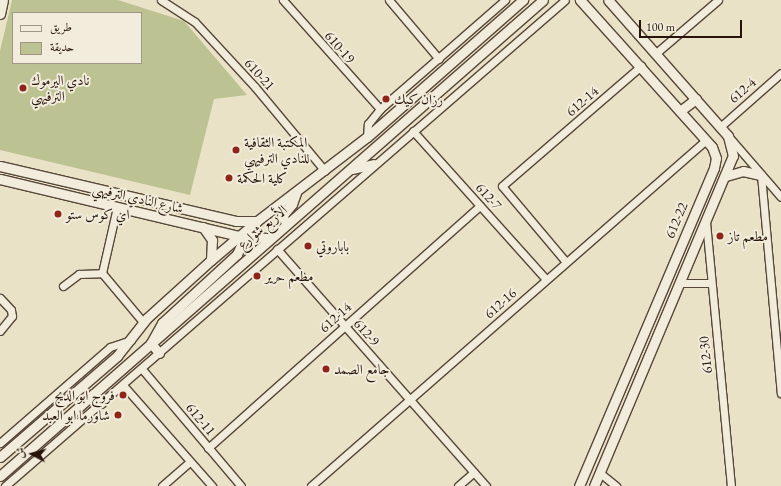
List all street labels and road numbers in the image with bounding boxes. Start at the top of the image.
street label: 610-19 [321,27,359,67]
street label: 610-21 [241,54,279,94]
street label: 612-4 [725,74,759,106]
street label: 612-14 [562,82,602,120]
street label: شارع النادي الترفيهي [91,179,185,217]
street label: 612-7 [472,179,506,213]
street label: 612-22 [661,199,691,241]
street label: الأربع شوارع [234,201,290,253]
street label: 612-16 [480,284,520,322]
street label: 612-14 [315,298,355,336]
street label: 612-9 [350,315,384,349]
street label: 612-30 [695,336,715,374]
street label: 612-11 [183,399,219,439]

